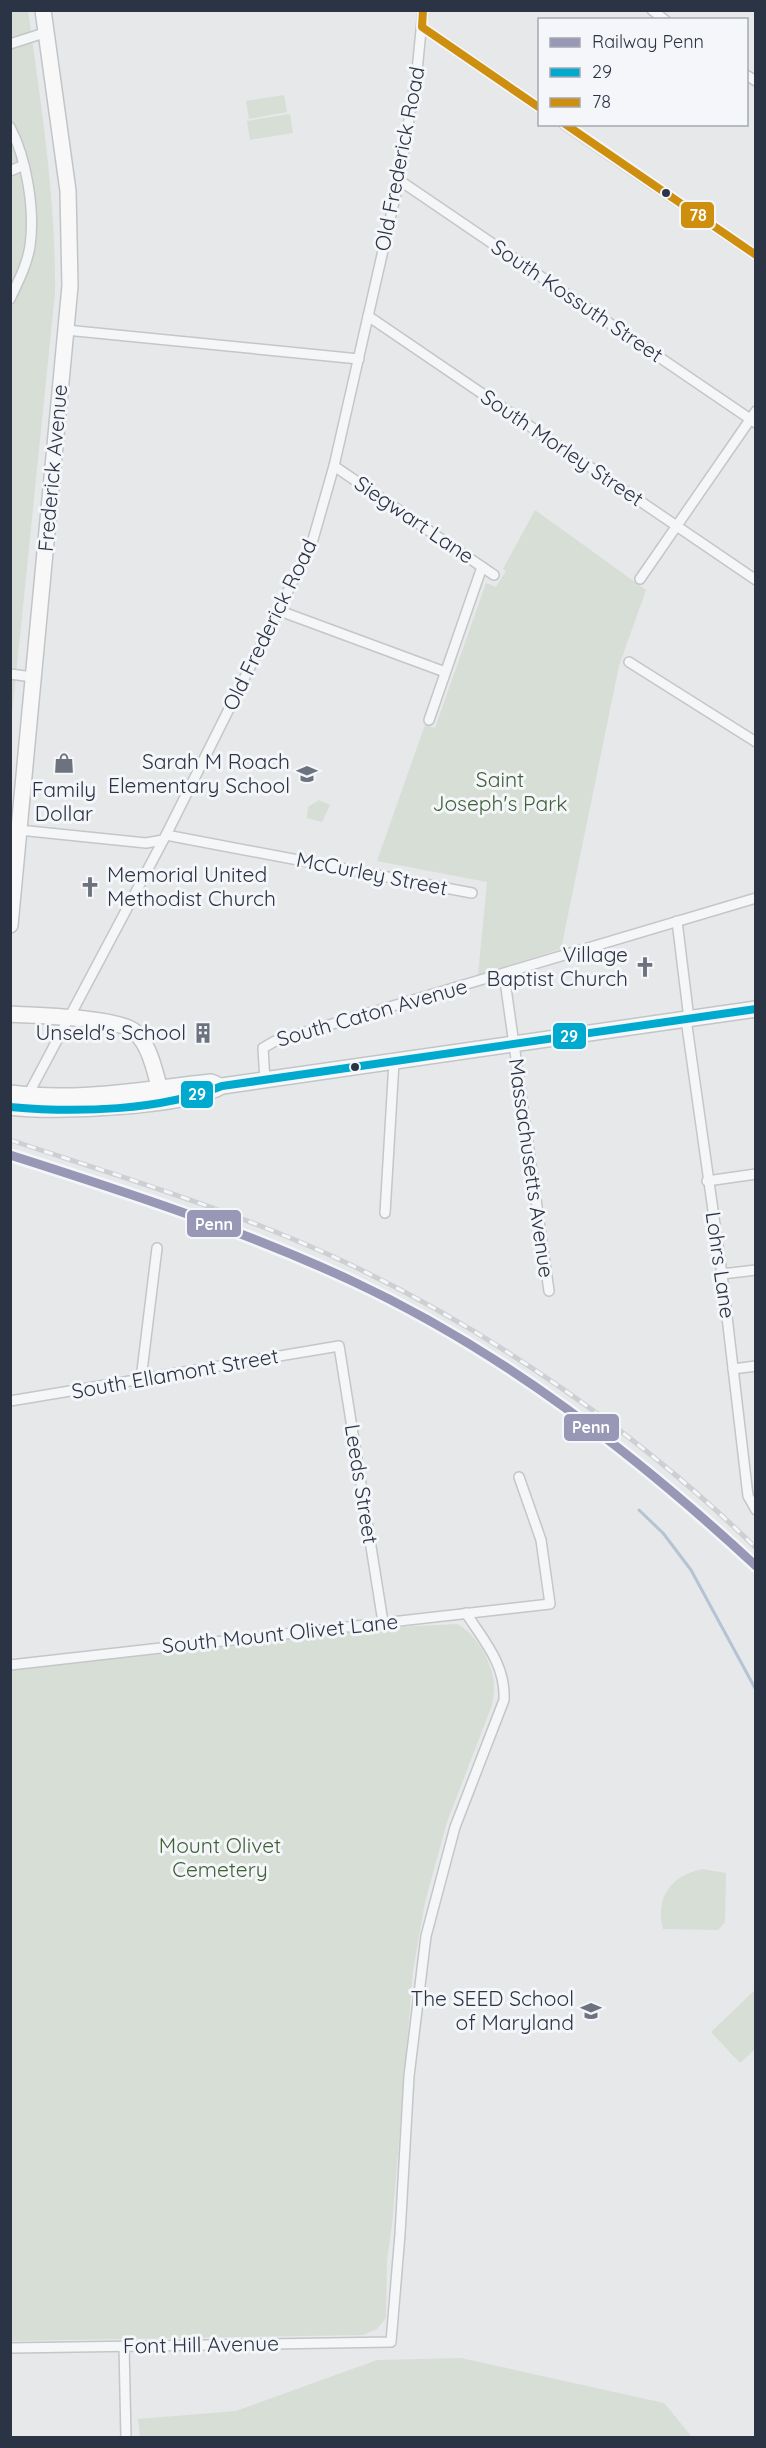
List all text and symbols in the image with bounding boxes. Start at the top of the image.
legend [538,18,748,126]
text: Railway Penn [592,30,704,53]
text: 29 [592,60,612,83]
street label: Old Frederick Road [368,64,430,253]
text: 78 [592,90,611,113]
unlabelled marker [660,187,672,199]
line badge: 78 [680,201,715,229]
text: 78 [689,205,707,225]
street label: South Kossuth Street [487,233,668,367]
street label: Frederick Avenue [32,383,72,553]
street label: South Morley Street [476,383,649,511]
street label: Siegwart Lane [350,470,479,569]
street label: Old Frederick Road [216,535,322,715]
place label: Sarah M Roach Elementary School [108,748,290,798]
shop icon: Family Dollar [52,751,76,775]
school or university icon: Sarah M Roach Elementary School [295,762,319,786]
park label: Saint Joseph's Park [432,766,568,816]
place label: Family Dollar [32,776,96,826]
street label: McCurley Street [294,846,450,900]
place label: Memorial United Methodist Church [107,861,276,911]
church icon: Memorial United Methodist Church [78,875,102,899]
place label: Village Baptist Church [487,941,628,991]
church icon: Village Baptist Church [633,955,657,979]
street label: South Caton Avenue [273,972,470,1052]
place label: Unseld's School [35,1019,186,1045]
building icon: Unseld's School [191,1021,215,1045]
line badge: 29 [552,1022,587,1050]
text: 29 [560,1026,578,1046]
street label: Massachusetts Avenue [504,1057,560,1279]
unlabelled marker [349,1061,361,1073]
line badge: 29 [180,1080,214,1109]
text: 29 [188,1084,206,1104]
line badge: Penn [186,1209,242,1238]
street label: Lohrs Lane [701,1210,741,1320]
text: Penn [195,1214,233,1234]
street label: South Ellamont Street [69,1342,280,1404]
line badge: Penn [563,1413,620,1442]
text: Penn [572,1417,610,1437]
street label: Leeds Street [340,1422,384,1545]
street label: South Mount Olivet Lane [161,1608,399,1658]
park label: Mount Olivet Cemetery [159,1832,281,1882]
place label: The SEED School of Maryland [410,1985,574,2035]
school or university icon: The SEED School of Maryland [579,1999,603,2023]
street label: Font Hill Avenue [123,2330,279,2358]

